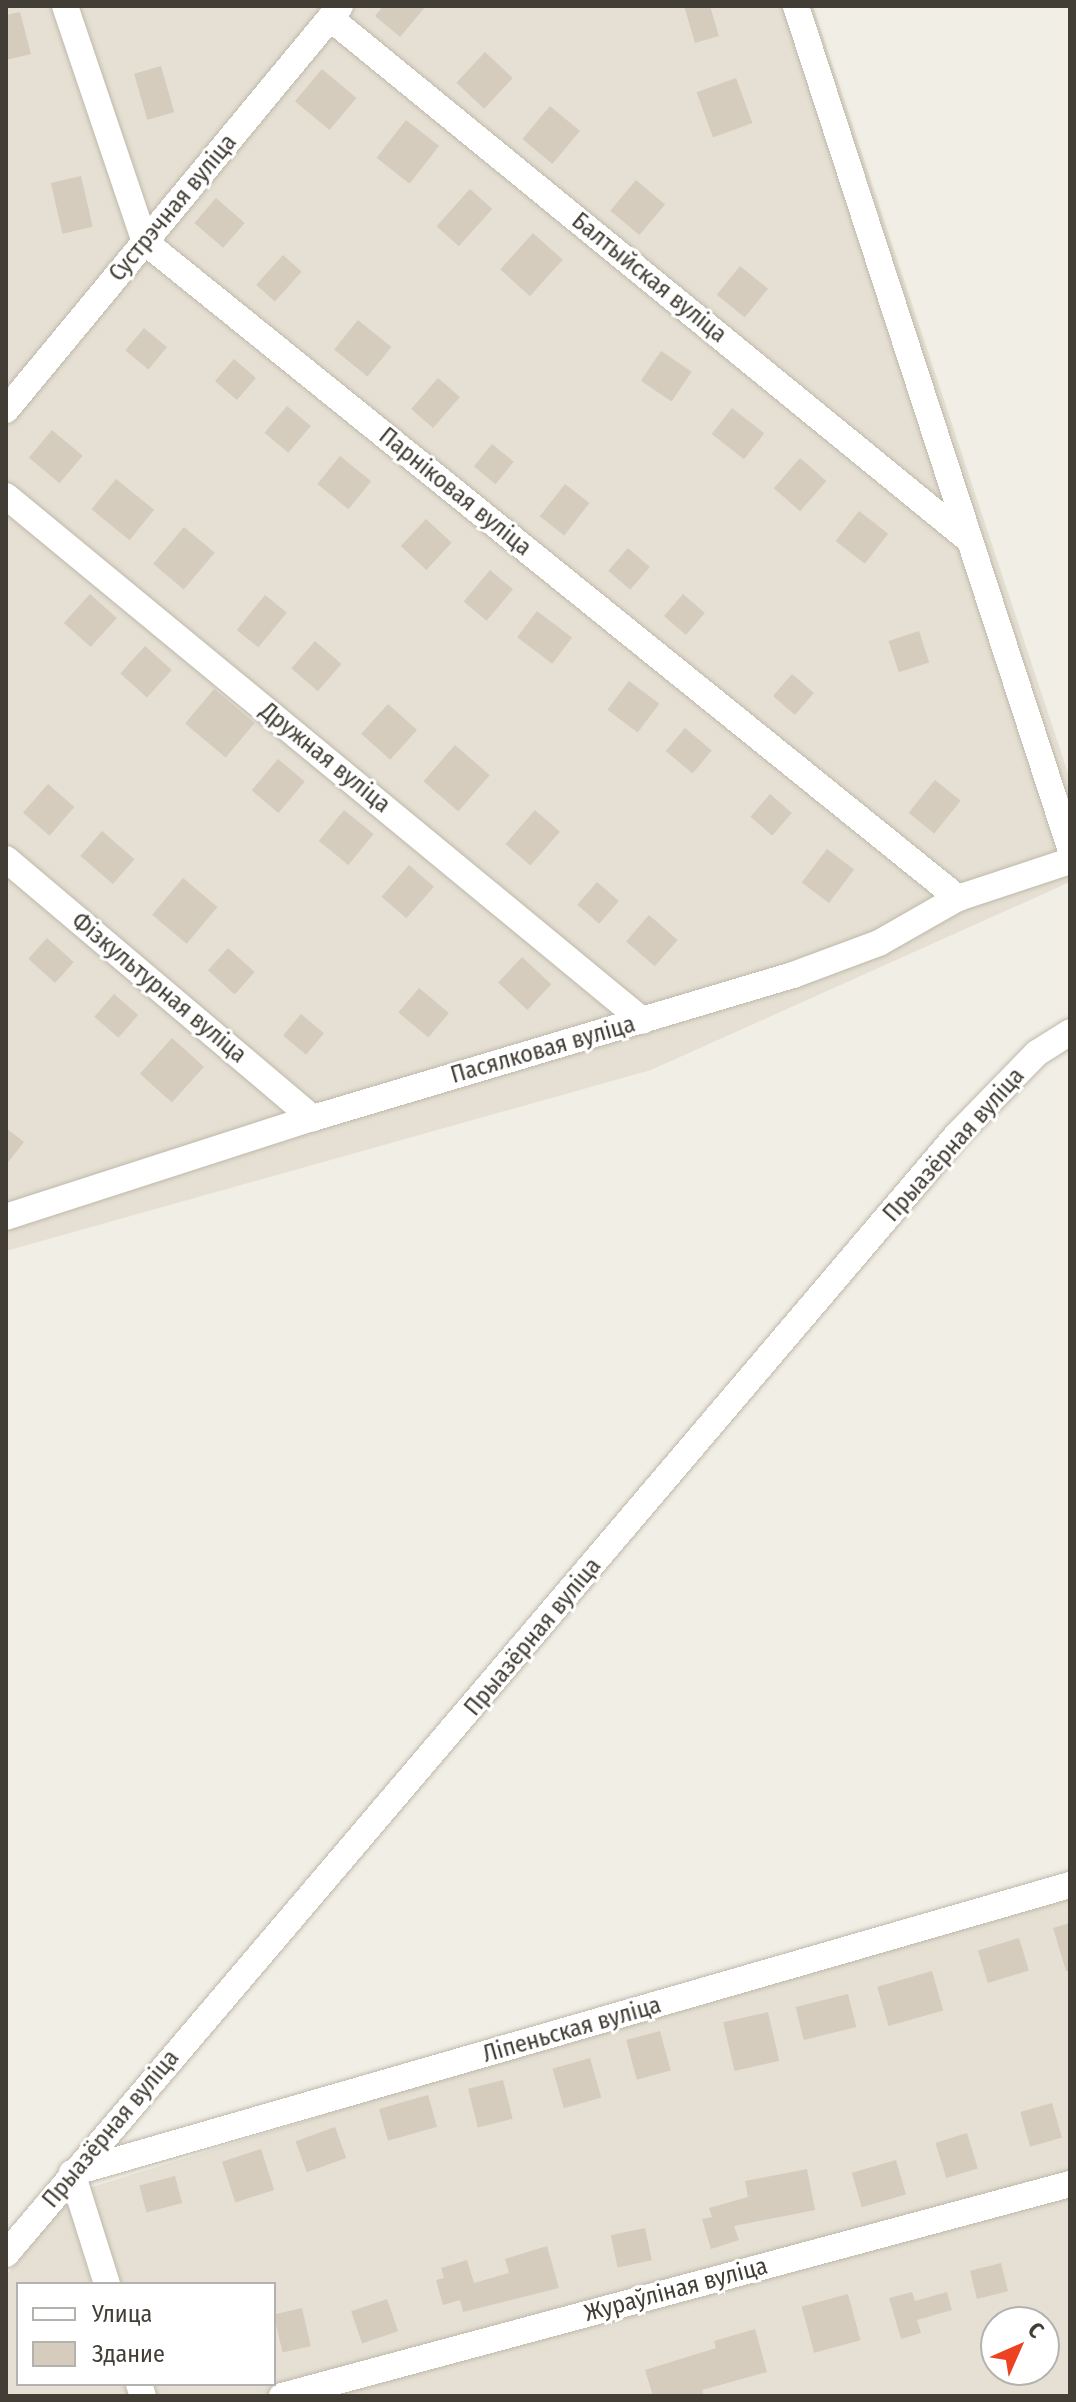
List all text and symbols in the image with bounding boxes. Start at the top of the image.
street label: Сустрэчная вуліца [103,129,243,287]
street label: Балтыйская вуліца [566,207,732,349]
street label: Парніковая вуліца [373,422,537,562]
street label: Дружная вуліца [254,697,396,819]
street label: Фізкультурная вуліца [66,907,252,1069]
street label: Пасялковая вуліца [447,1010,639,1090]
street label: Прыазёрная вуліца [877,1062,1031,1228]
street label: Прыазёрная вуліца [459,1552,607,1722]
street label: Ліпеньская вуліца [480,1991,664,2069]
street label: Прыазёрная вуліца [37,2044,185,2214]
street label: Жураўліная вуліца [581,2252,771,2328]
legend [16,2282,276,2386]
text: Улица [92,2300,152,2328]
north arrow [980,2306,1060,2386]
text: С [1022,2316,1050,2344]
text: Здание [92,2340,165,2368]

